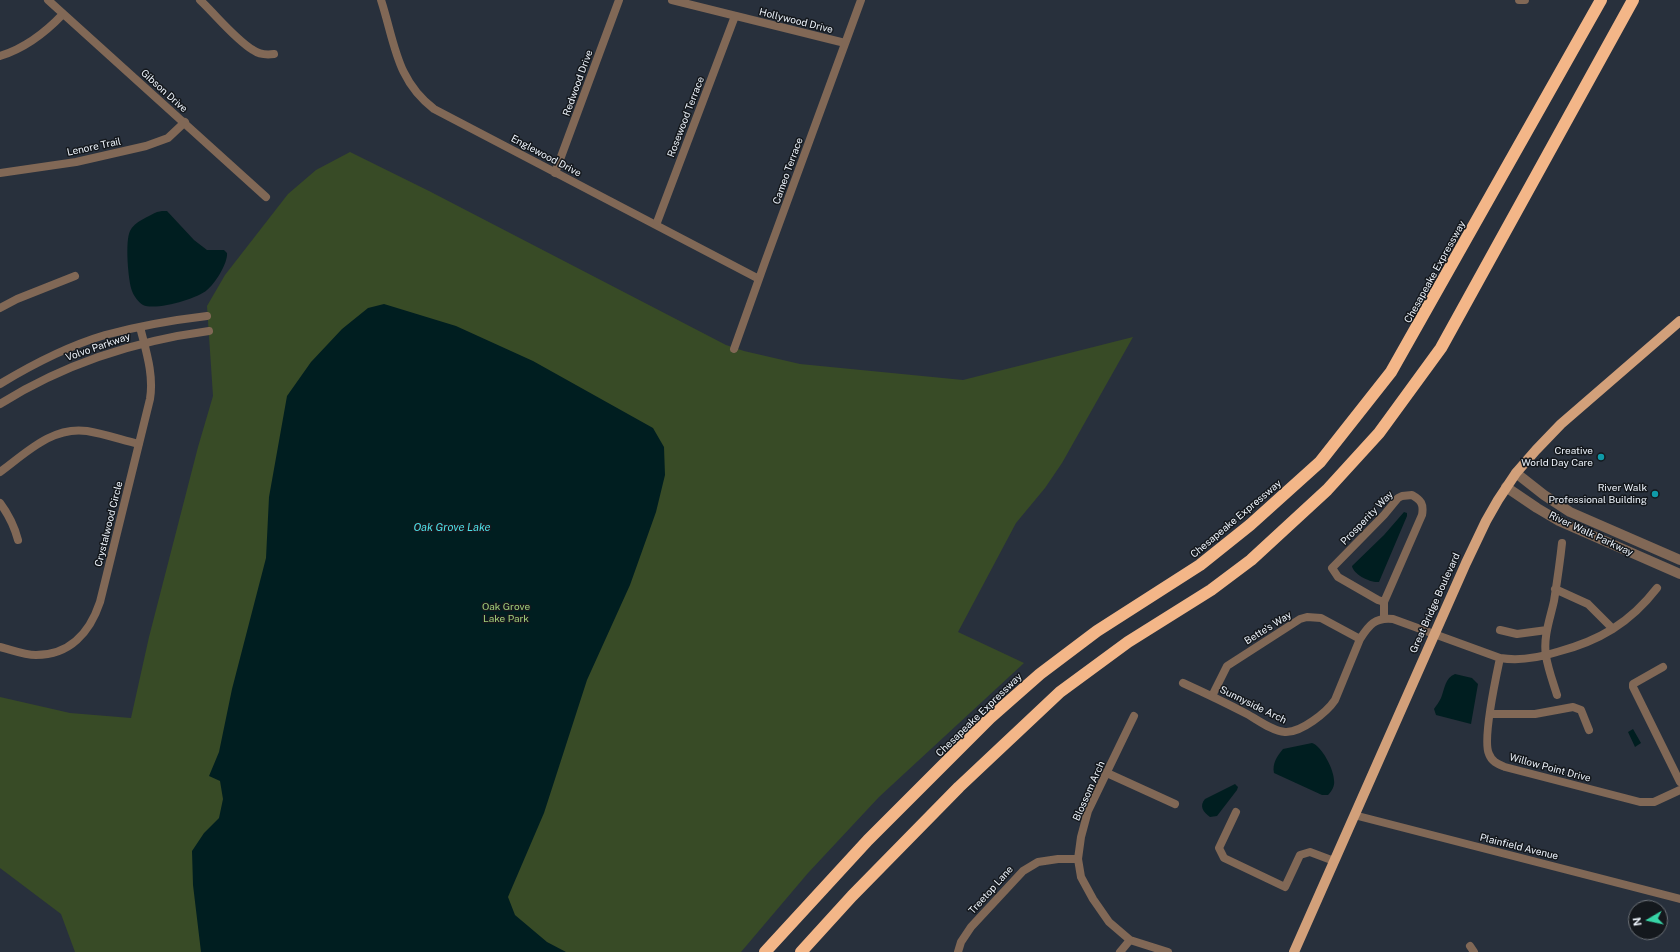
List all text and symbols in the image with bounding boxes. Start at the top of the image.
street label: Hollywood Drive [758,6,834,36]
street label: Redwood Drive [560,48,596,118]
street label: Gibson Drive [138,67,190,115]
street label: Rosewood Terrace [665,75,707,159]
street label: Englewood Drive [509,132,583,180]
street label: Lenore Trail [66,135,122,159]
street label: Cameo Terrace [770,136,806,206]
street label: Chesapeake Expressway [1402,219,1468,325]
street label: Volvo Parkway [64,330,132,364]
place label: Creative World Day Care [1521,445,1593,468]
marker: Creative World Day Care [1596,452,1606,462]
street label: Chesapeake Expressway [1188,477,1284,561]
street label: Crystalwood Circle [93,480,125,568]
place label: River Walk Professional Building [1548,482,1647,506]
street label: Prosperity Way [1338,489,1396,547]
marker: River Walk Professional Building [1650,489,1660,499]
street label: River Walk Parkway [1547,509,1635,559]
water label: Oak Grove Lake [413,521,491,535]
street label: Great Bridge Boulevard [1407,551,1463,655]
park label: Oak Grove Lake Park [482,601,530,624]
street label: Bette's Way [1242,609,1294,647]
street label: Chesapeake Expressway [933,671,1025,759]
street label: Sunnyside Arch [1218,684,1288,726]
street label: Willow Point Drive [1508,751,1592,785]
street label: Blossom Arch [1071,759,1107,823]
street label: Plainfield Avenue [1478,831,1560,863]
street label: Treetop Lane [966,863,1016,917]
north arrow [1628,900,1668,940]
text: N [1631,917,1644,927]

